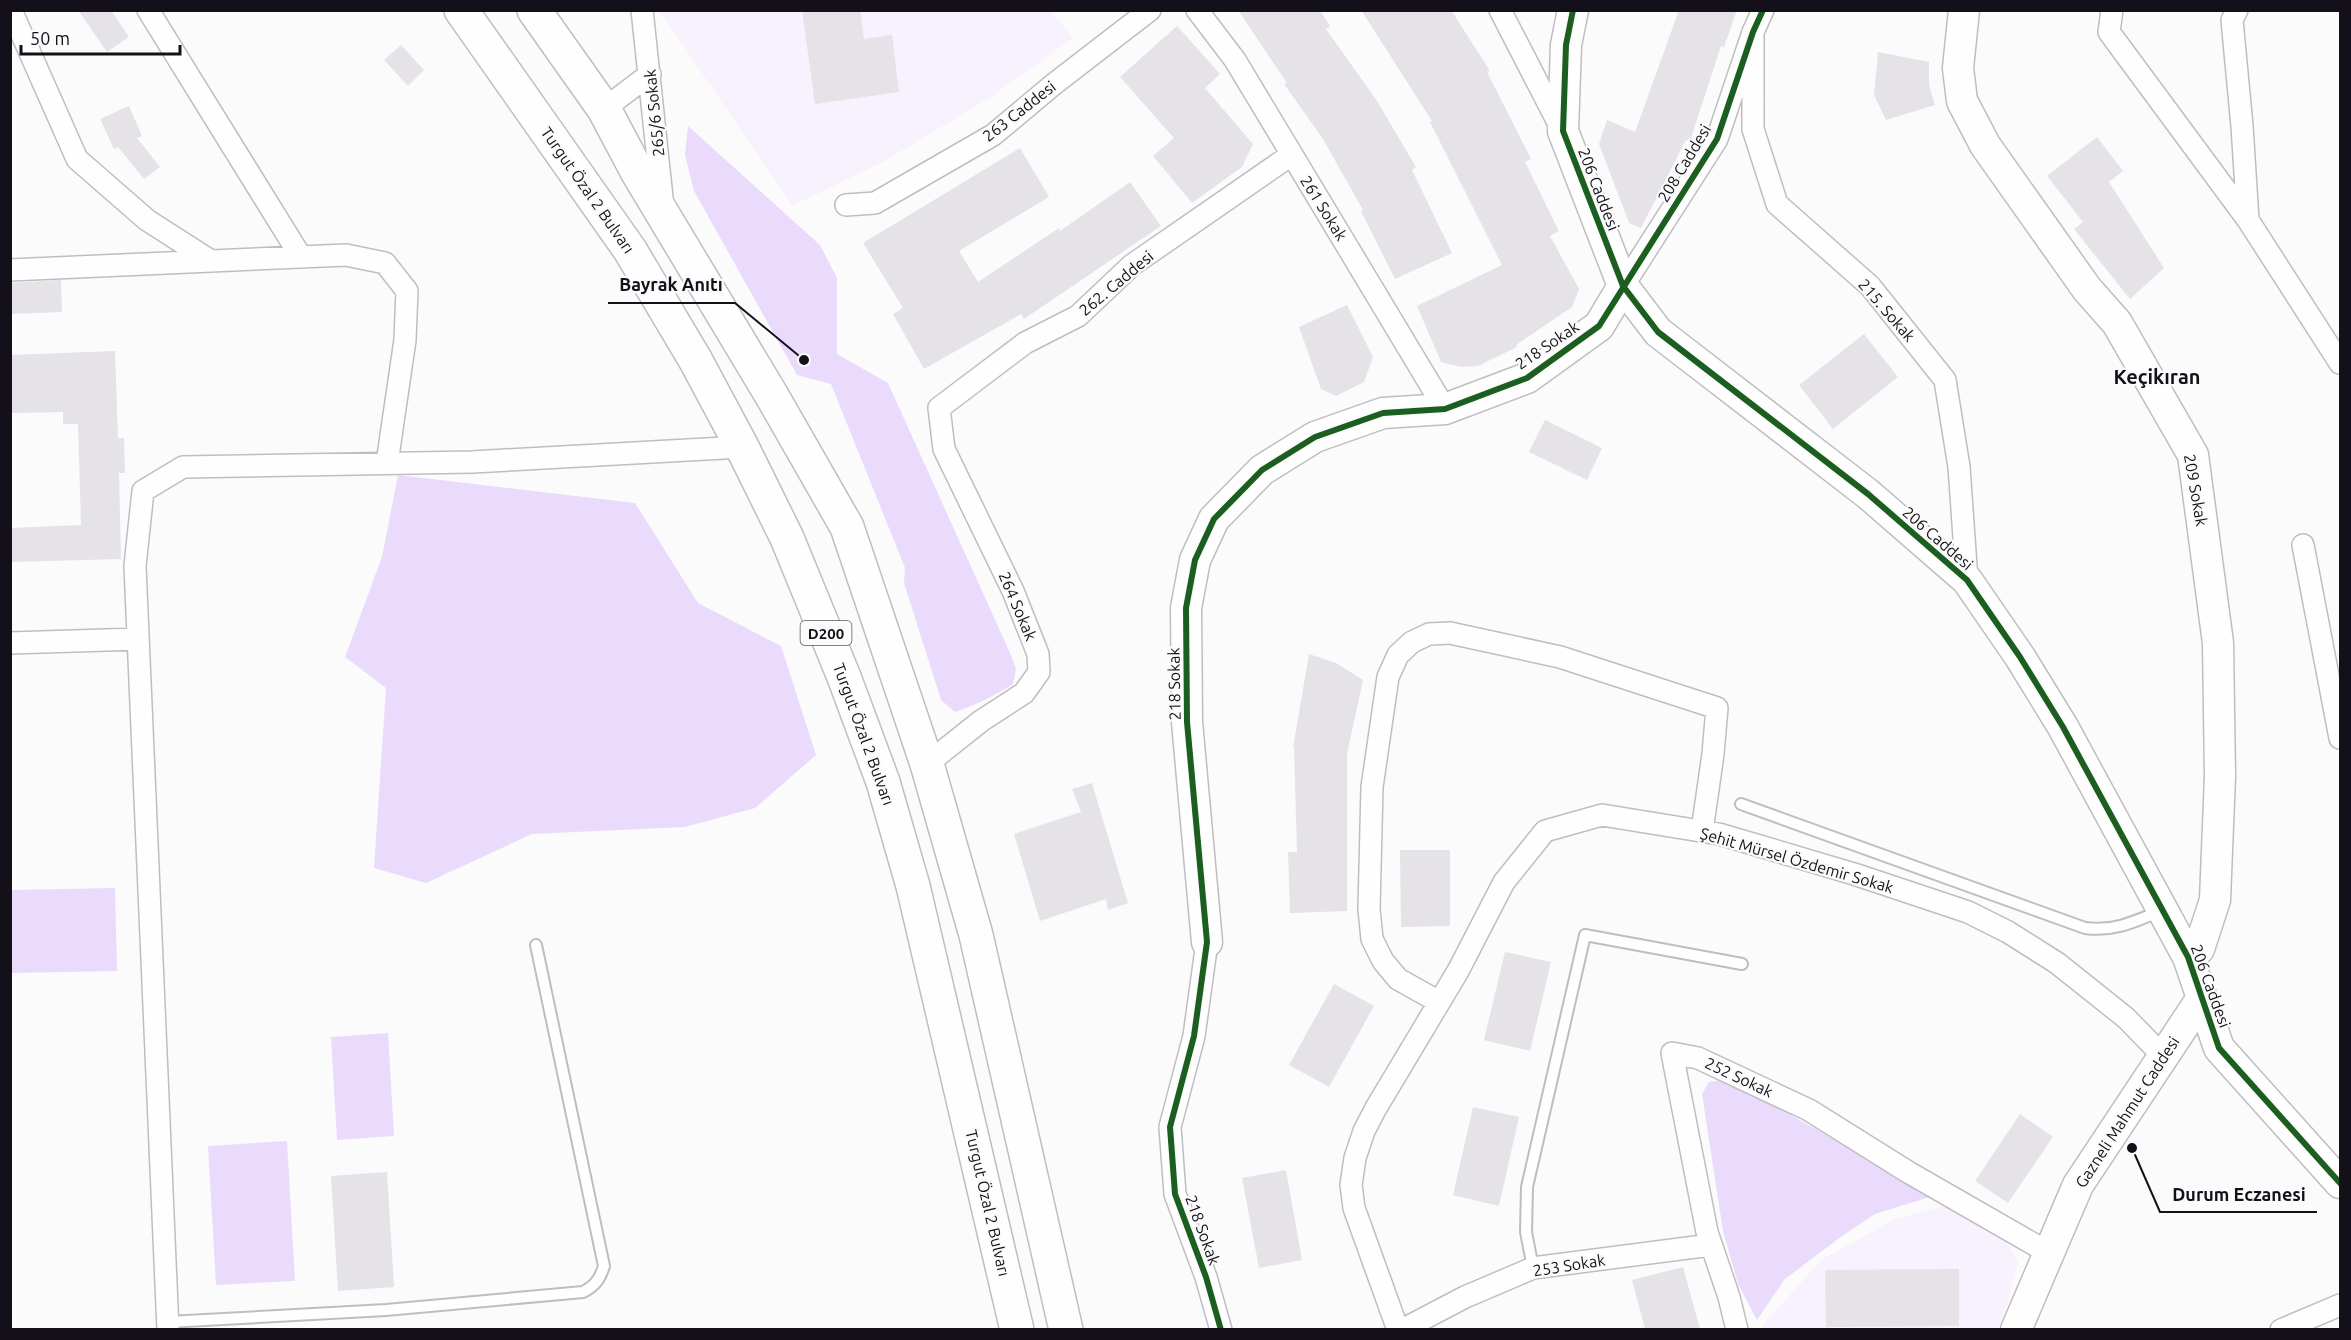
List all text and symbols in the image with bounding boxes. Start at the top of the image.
scale bar [21,18,180,56]
text: 50 m [30,28,70,48]
street label: 265/6 Sokak [640,68,668,158]
street label: 263 Caddesi [979,77,1059,145]
street label: 208 Caddesi [1654,121,1714,205]
street label: Turgut Özal 2 Bulvarı [538,123,638,257]
street label: 206 Caddesi [1575,145,1623,233]
street label: 261 Sokak [1297,172,1351,244]
street label: 262. Caddesi [1075,247,1157,319]
callout: Bayrak Anıtı [608,267,735,303]
text: Bayrak Anıtı [619,274,723,294]
street label: 215. Sokak [1855,275,1919,345]
street label: 218 Sokak [1512,317,1582,373]
district label: Keçikıran [2114,365,2200,388]
street label: 209 Sokak [2181,453,2211,527]
street label: 206 Caddesi [1899,503,1977,573]
street label: 264 Sokak [995,569,1041,643]
road number: D200 [800,621,852,645]
street label: 218 Sokak [1164,647,1184,721]
street label: Turgut Özal 2 Bulvarı [830,661,898,807]
street label: Şehit Mürsel Özdemir Sokak [1698,824,1896,896]
street label: 206 Caddesi [2188,942,2234,1030]
street label: Gazneli Mahmut Caddesi [2071,1033,2183,1191]
street label: 252 Sokak [1702,1053,1776,1101]
street label: Turgut Özal 2 Bulvarı [962,1128,1014,1278]
callout: Durum Eczanesi [2160,1176,2317,1212]
text: Durum Eczanesi [2172,1184,2306,1204]
street label: 218 Sokak [1182,1193,1224,1267]
street label: 253 Sokak [1532,1250,1606,1280]

